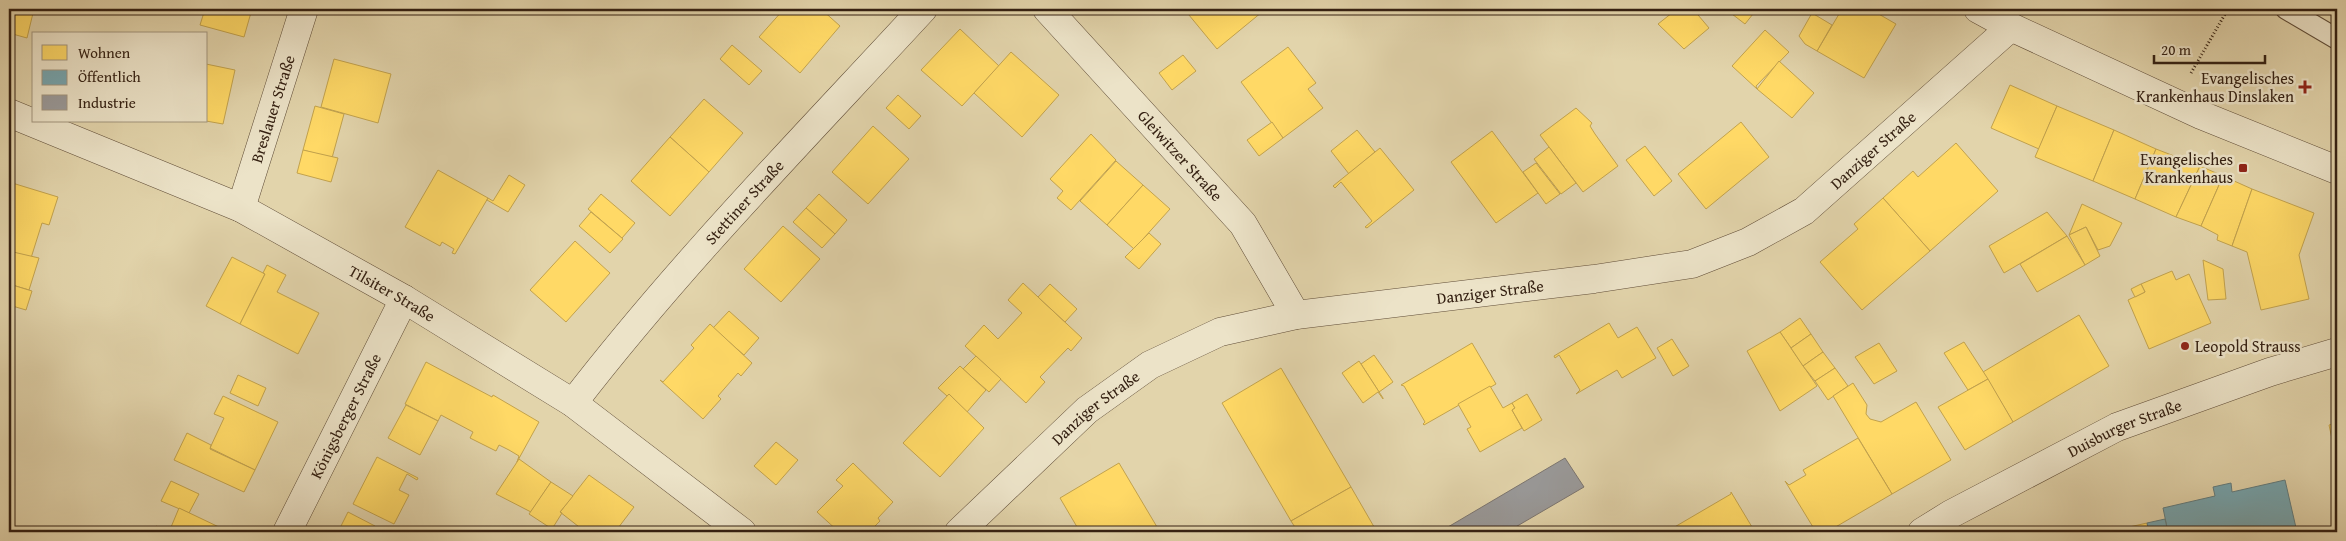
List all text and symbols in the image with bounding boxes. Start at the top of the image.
legend [32,32,208,122]
scale bar [2154,32,2265,64]
text: 20 m [2161,39,2192,60]
text: Wohnen [78,42,131,63]
street label: Breslauer Straße [244,52,301,166]
text: Öffentlich [78,66,141,87]
place label: Evangelisches Krankenhaus Dinslaken [2136,66,2294,108]
marker: Evangelisches Krankenhaus Dinslaken [2298,80,2312,94]
text: Industrie [78,92,136,113]
street label: Gleiwitzer Straße [1132,104,1228,206]
street label: Danziger Straße [1825,105,1921,195]
place label: Evangelisches Krankenhaus [2140,147,2233,189]
street label: Stettiner Straße [699,154,789,250]
marker: Evangelisches Krankenhaus [2237,162,2249,174]
street label: Tilsiter Straße [344,258,440,327]
street label: Danziger Straße [1435,273,1545,310]
place label: Leopold Strauss [2195,334,2301,358]
marker: Leopold Strauss [2179,340,2191,352]
street label: Königsberger Straße [304,349,387,483]
street label: Danziger Straße [1046,364,1144,450]
street label: Duisburger Straße [2063,393,2185,463]

